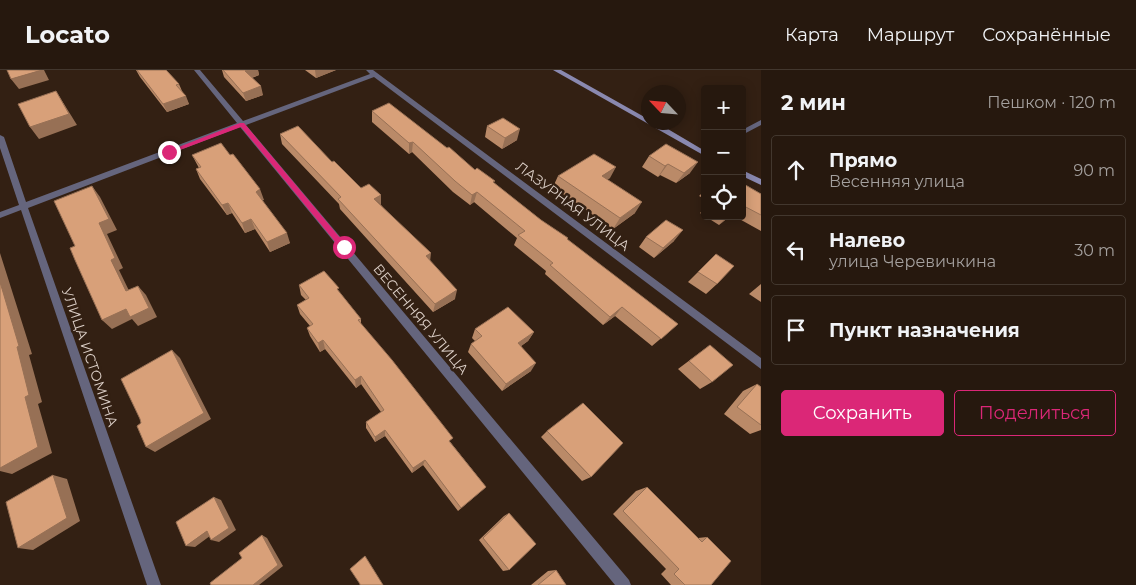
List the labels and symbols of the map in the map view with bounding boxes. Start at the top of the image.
north arrow [641,85,686,130]
route end [158,141,181,164]
street label: ЛАЗУРНАЯ УЛИЦА [512,157,634,255]
route start [333,236,356,259]
street label: ВЕСЕННЯЯ УЛИЦА [369,260,473,379]
street label: УЛИЦА ИСТОМИНА [58,285,122,429]

